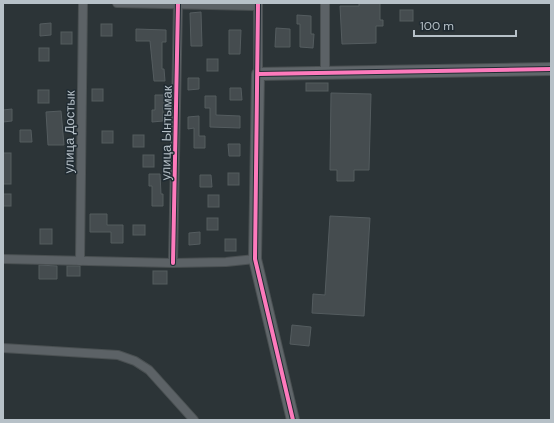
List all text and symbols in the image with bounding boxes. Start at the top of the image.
scale bar [414,12,516,38]
text: 100 m [420,18,454,34]
street label: улица Ынтымак [157,85,176,181]
street label: улица Достык [60,90,79,174]

